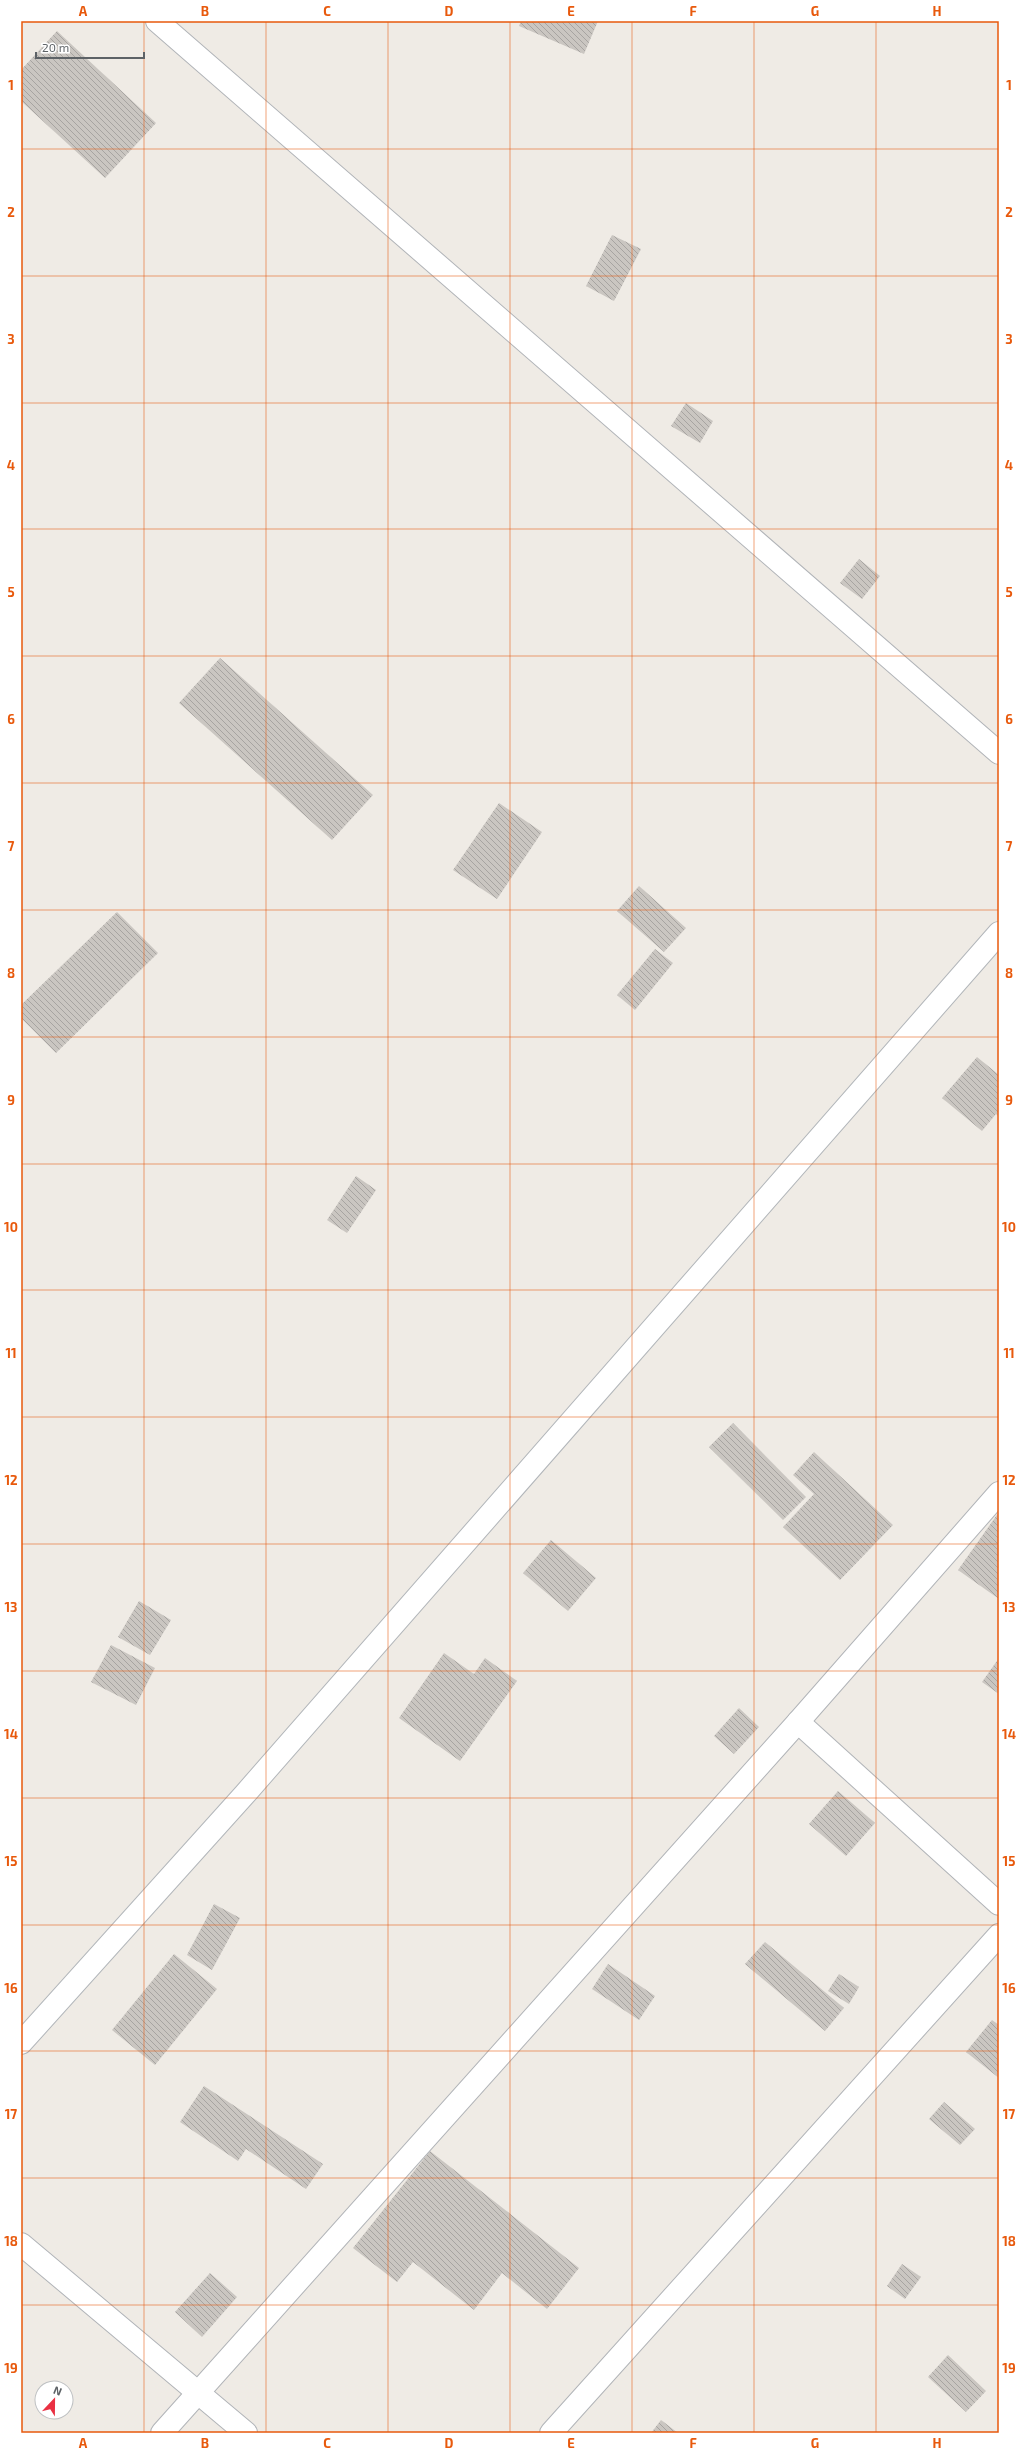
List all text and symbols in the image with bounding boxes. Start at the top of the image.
text: A [79,3,88,19]
text: B [201,3,209,19]
text: C [323,3,331,19]
text: D [445,3,454,19]
text: E [567,3,575,19]
text: F [689,3,697,19]
text: G [811,3,819,19]
text: H [933,3,942,19]
scale bar [36,34,144,60]
text: 20 m [42,40,69,54]
text: 1 [8,77,14,93]
text: 1 [1006,77,1012,93]
text: 2 [7,204,15,220]
text: 2 [1005,204,1013,220]
text: 3 [7,331,15,347]
text: 3 [1005,331,1013,347]
text: 4 [7,457,15,473]
text: 4 [1005,457,1013,473]
text: 5 [7,584,15,600]
text: 5 [1005,584,1013,600]
text: 6 [7,711,15,727]
text: 6 [1005,711,1013,727]
text: 7 [8,838,15,854]
text: 7 [1006,838,1013,854]
text: 8 [7,965,15,981]
text: 8 [1005,965,1013,981]
text: 9 [7,1092,15,1108]
text: 9 [1005,1092,1013,1108]
text: 10 [4,1219,18,1235]
text: 10 [1002,1219,1016,1235]
text: 11 [5,1345,17,1361]
text: 11 [1003,1345,1015,1361]
text: 12 [4,1472,18,1488]
text: 12 [1002,1472,1016,1488]
text: 13 [5,1599,18,1615]
text: 13 [1003,1599,1016,1615]
text: 14 [4,1726,18,1742]
text: 14 [1002,1726,1016,1742]
text: 15 [5,1853,17,1869]
text: 15 [1003,1853,1015,1869]
text: 16 [4,1980,18,1996]
text: 16 [1002,1980,1016,1996]
text: 17 [5,2106,17,2122]
text: 17 [1003,2106,1015,2122]
text: 18 [4,2233,18,2249]
text: 18 [1002,2233,1016,2249]
text: 19 [4,2360,18,2376]
text: 19 [1002,2360,1016,2376]
north arrow [34,2380,74,2420]
text: N [52,2383,64,2398]
text: A [79,2435,88,2451]
text: B [201,2435,209,2451]
text: C [323,2435,331,2451]
text: D [445,2435,454,2451]
text: E [567,2435,575,2451]
text: F [689,2435,697,2451]
text: G [811,2435,819,2451]
text: H [933,2435,942,2451]

